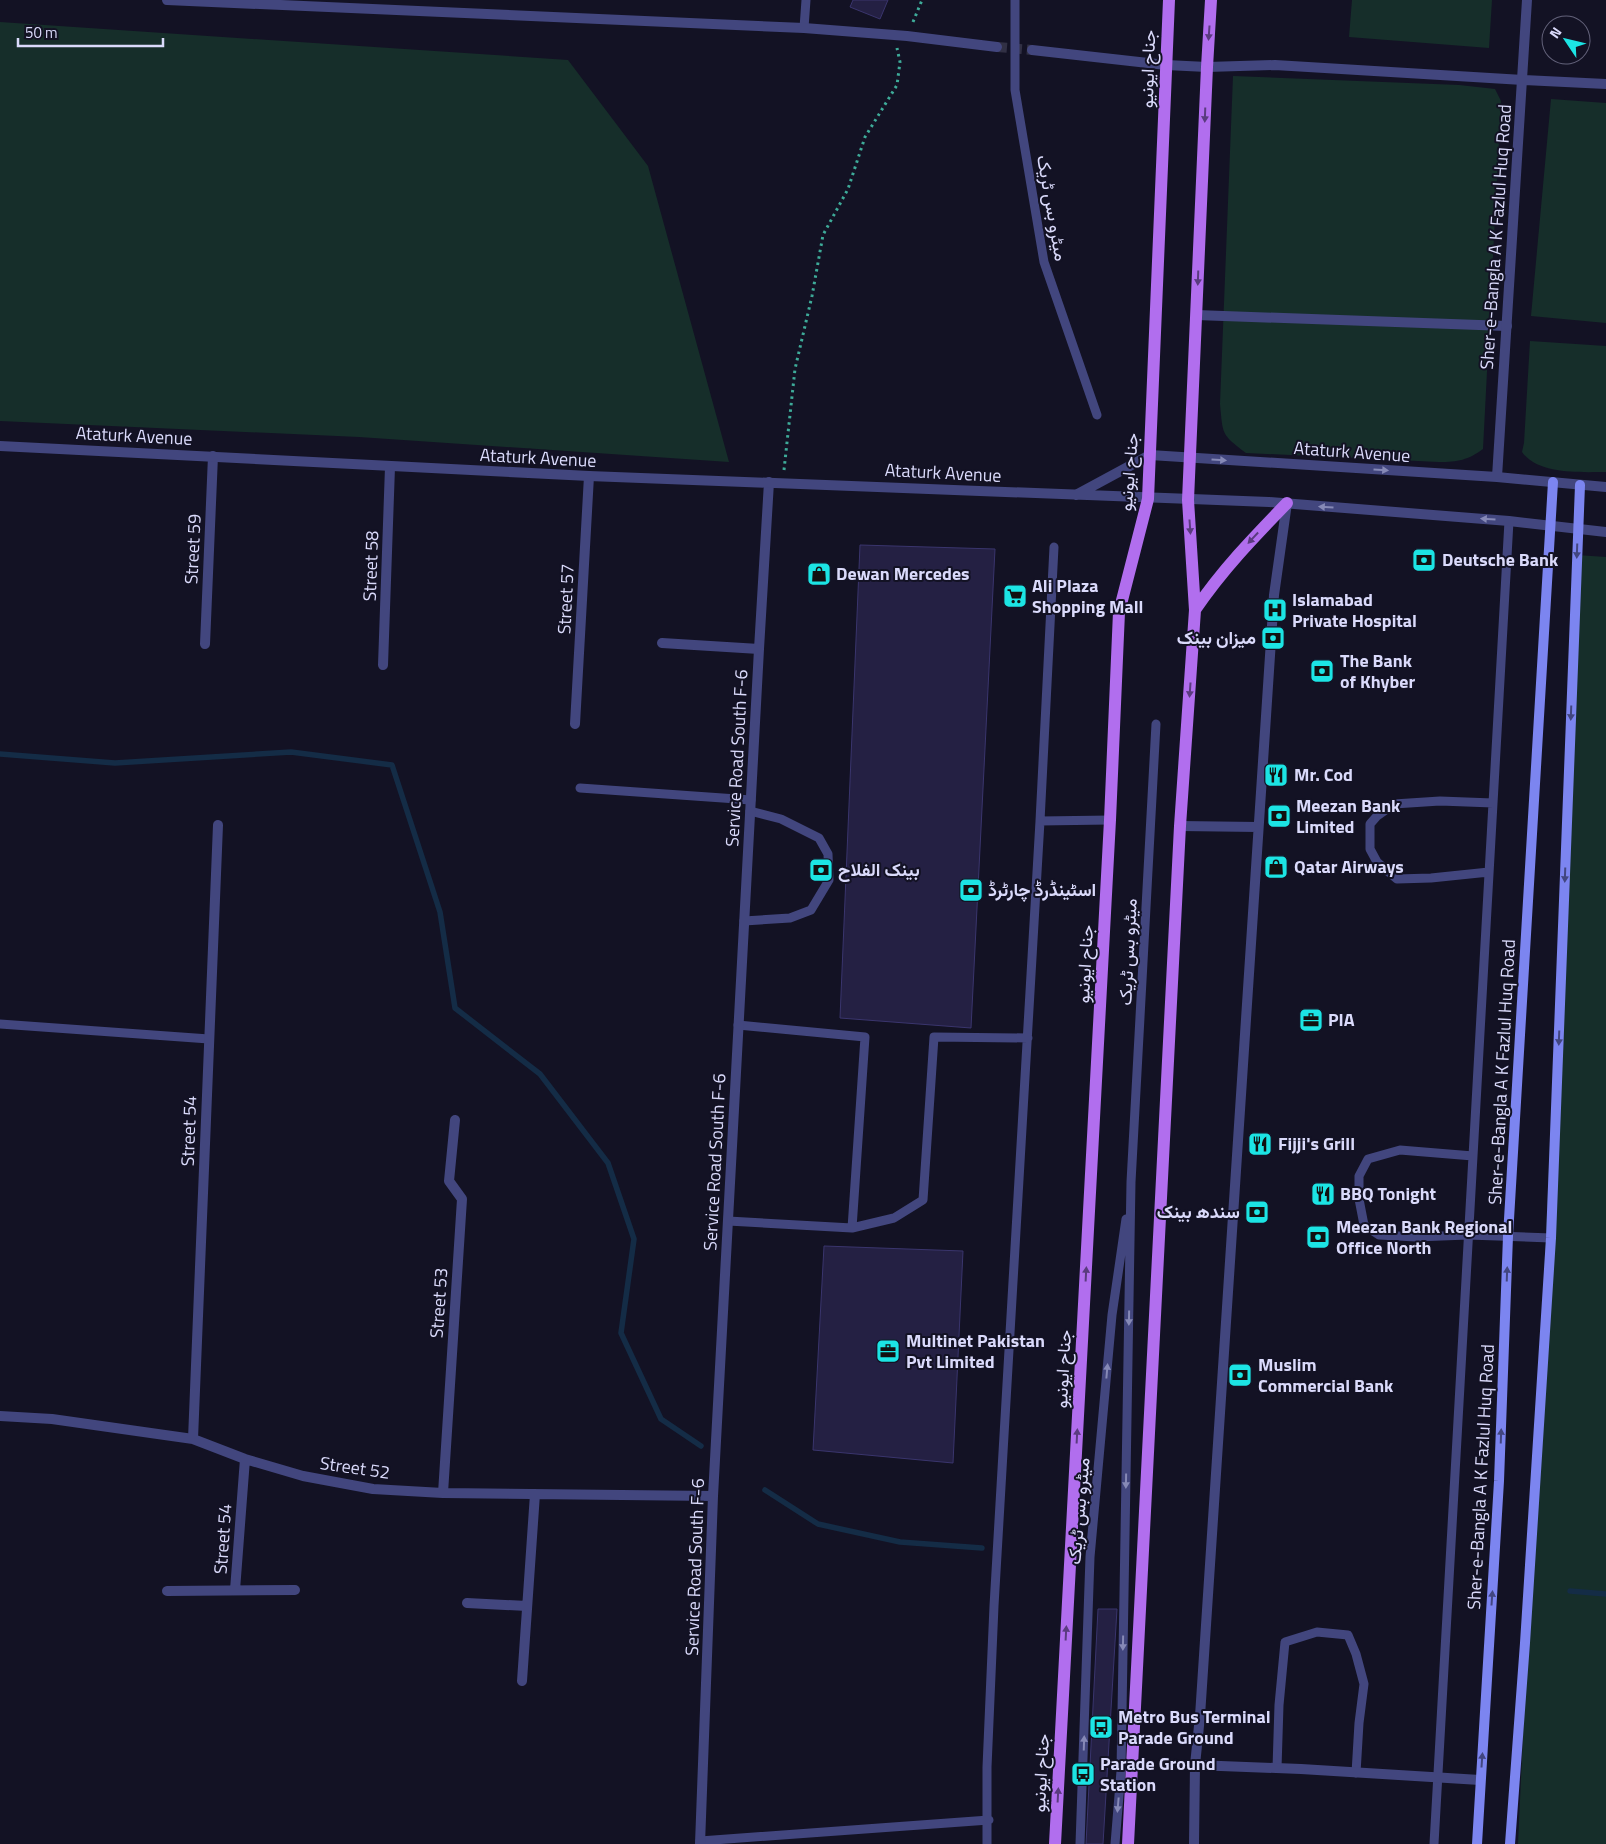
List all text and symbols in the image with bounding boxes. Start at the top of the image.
scale bar [18,15,162,47]
north arrow [1541,15,1591,65]
text: 50 m [25,21,58,44]
text: N [1544,22,1566,42]
one-way arrow [1205,26,1213,42]
street label: جناح ایونیو [1133,29,1162,109]
street label: Sher-e-Bangla A K Fazlul Huq Road [1473,103,1518,371]
one-way arrow [1200,108,1208,124]
street label: میٹرو بس ٹریک [1030,153,1075,263]
one-way arrow [1193,270,1201,286]
street label: Ataturk Avenue [75,419,193,452]
street label: جناح ایونیو [1112,432,1145,512]
street label: Ataturk Avenue [1293,434,1411,469]
street label: Ataturk Avenue [479,441,597,474]
street label: Ataturk Avenue [884,456,1002,489]
one-way arrow [1211,456,1227,464]
one-way arrow [1373,466,1389,474]
one-way arrow [1318,502,1334,510]
street label: Street 59 [177,513,208,585]
one-way arrow [1480,515,1496,523]
one-way arrow [1187,520,1195,536]
street label: Street 58 [356,530,385,602]
one-way arrow [1247,532,1259,544]
one-way arrow [1573,543,1581,559]
place label: Deutsche Bank [1442,546,1559,573]
bank icon: Deutsche Bank [1411,547,1437,573]
place label: Dewan Mercedes [836,560,970,587]
shop icon: Dewan Mercedes [806,561,832,587]
street label: Street 57 [550,563,581,635]
place label: Ali Plaza Shopping Mall [1032,572,1143,620]
supermarket icon: Ali Plaza Shopping Mall [1002,583,1028,609]
place label: Islamabad Private Hospital [1292,586,1417,634]
hospital icon: Islamabad Private Hospital [1262,597,1288,623]
place label: میزان بینک [1177,624,1256,651]
bank icon: میزان بینک [1260,625,1286,651]
place label: The Bank of Khyber [1340,647,1415,695]
bank icon: The Bank of Khyber [1309,658,1335,684]
street label: Service Road South F-6 [718,669,755,847]
one-way arrow [1185,682,1193,698]
one-way arrow [1567,705,1575,721]
place label: Mr. Cod [1294,761,1353,788]
restaurant icon: Mr. Cod [1263,762,1289,788]
place label: Meezan Bank Limited [1296,792,1401,840]
bank icon: Meezan Bank Limited [1266,803,1292,829]
place label: Qatar Airways [1294,853,1404,880]
shop icon: Qatar Airways [1263,854,1289,880]
place label: بینک الفلاح [838,856,920,883]
bank icon: بینک الفلاح [808,857,834,883]
one-way arrow [1560,868,1568,884]
place label: اسٹینڈرڈ چارٹرڈ [988,876,1096,903]
bank icon: اسٹینڈرڈ چارٹرڈ [958,877,984,903]
street label: میٹرو بس ٹریک [1111,898,1144,1006]
street label: جناح ایونیو [1069,924,1100,1004]
street label: Sher-e-Bangla A K Fazlul Huq Road [1481,939,1522,1205]
place label: PIA [1328,1006,1355,1033]
office icon: PIA [1298,1007,1324,1033]
one-way arrow [1554,1030,1562,1046]
street label: Service Road South F-6 [696,1073,733,1251]
street label: Street 54 [174,1095,203,1167]
place label: Fijji's Grill [1278,1130,1355,1157]
restaurant icon: Fijji's Grill [1247,1131,1273,1157]
place label: BBQ Tonight [1340,1180,1437,1207]
restaurant icon: BBQ Tonight [1310,1181,1336,1207]
place label: سندھ بینک [1157,1198,1240,1225]
bank icon: سندھ بینک [1244,1199,1270,1225]
place label: Meezan Bank Regional Office North [1336,1213,1512,1261]
bank icon: Meezan Bank Regional Office North [1305,1224,1331,1250]
one-way arrow [1082,1265,1090,1281]
one-way arrow [1503,1265,1511,1281]
street label: Street 53 [423,1267,454,1339]
one-way arrow [1125,1310,1133,1326]
place label: Multinet Pakistan Pvt Limited [906,1327,1045,1375]
street label: جناح ایونیو [1047,1329,1078,1409]
office icon: Multinet Pakistan Pvt Limited [875,1338,901,1364]
street label: Sher-e-Bangla A K Fazlul Huq Road [1460,1344,1501,1610]
place label: Muslim Commercial Bank [1258,1351,1394,1399]
bank icon: Muslim Commercial Bank [1227,1362,1253,1388]
one-way arrow [1103,1363,1111,1379]
one-way arrow [1074,1428,1082,1444]
one-way arrow [1497,1428,1505,1444]
street label: Street 52 [318,1449,392,1486]
street label: میٹرو بس ٹریک [1060,1456,1097,1566]
one-way arrow [1122,1473,1130,1489]
street label: Service Road South F-6 [678,1478,711,1656]
street label: Street 54 [207,1503,238,1575]
one-way arrow [1488,1590,1496,1606]
one-way arrow [1063,1625,1071,1641]
one-way arrow [1119,1635,1127,1651]
place label: Metro Bus Terminal Parade Ground [1118,1703,1271,1751]
bus stop icon: Metro Bus Terminal Parade Ground [1088,1714,1114,1740]
street label: جناح ایونیو [1025,1733,1056,1813]
one-way arrow [1081,1735,1089,1751]
place label: Parade Ground Station [1100,1750,1216,1798]
one-way arrow [1478,1752,1486,1768]
bus stop icon: Parade Ground Station [1070,1761,1096,1787]
one-way arrow [1054,1787,1062,1803]
one-way arrow [1114,1798,1122,1814]

